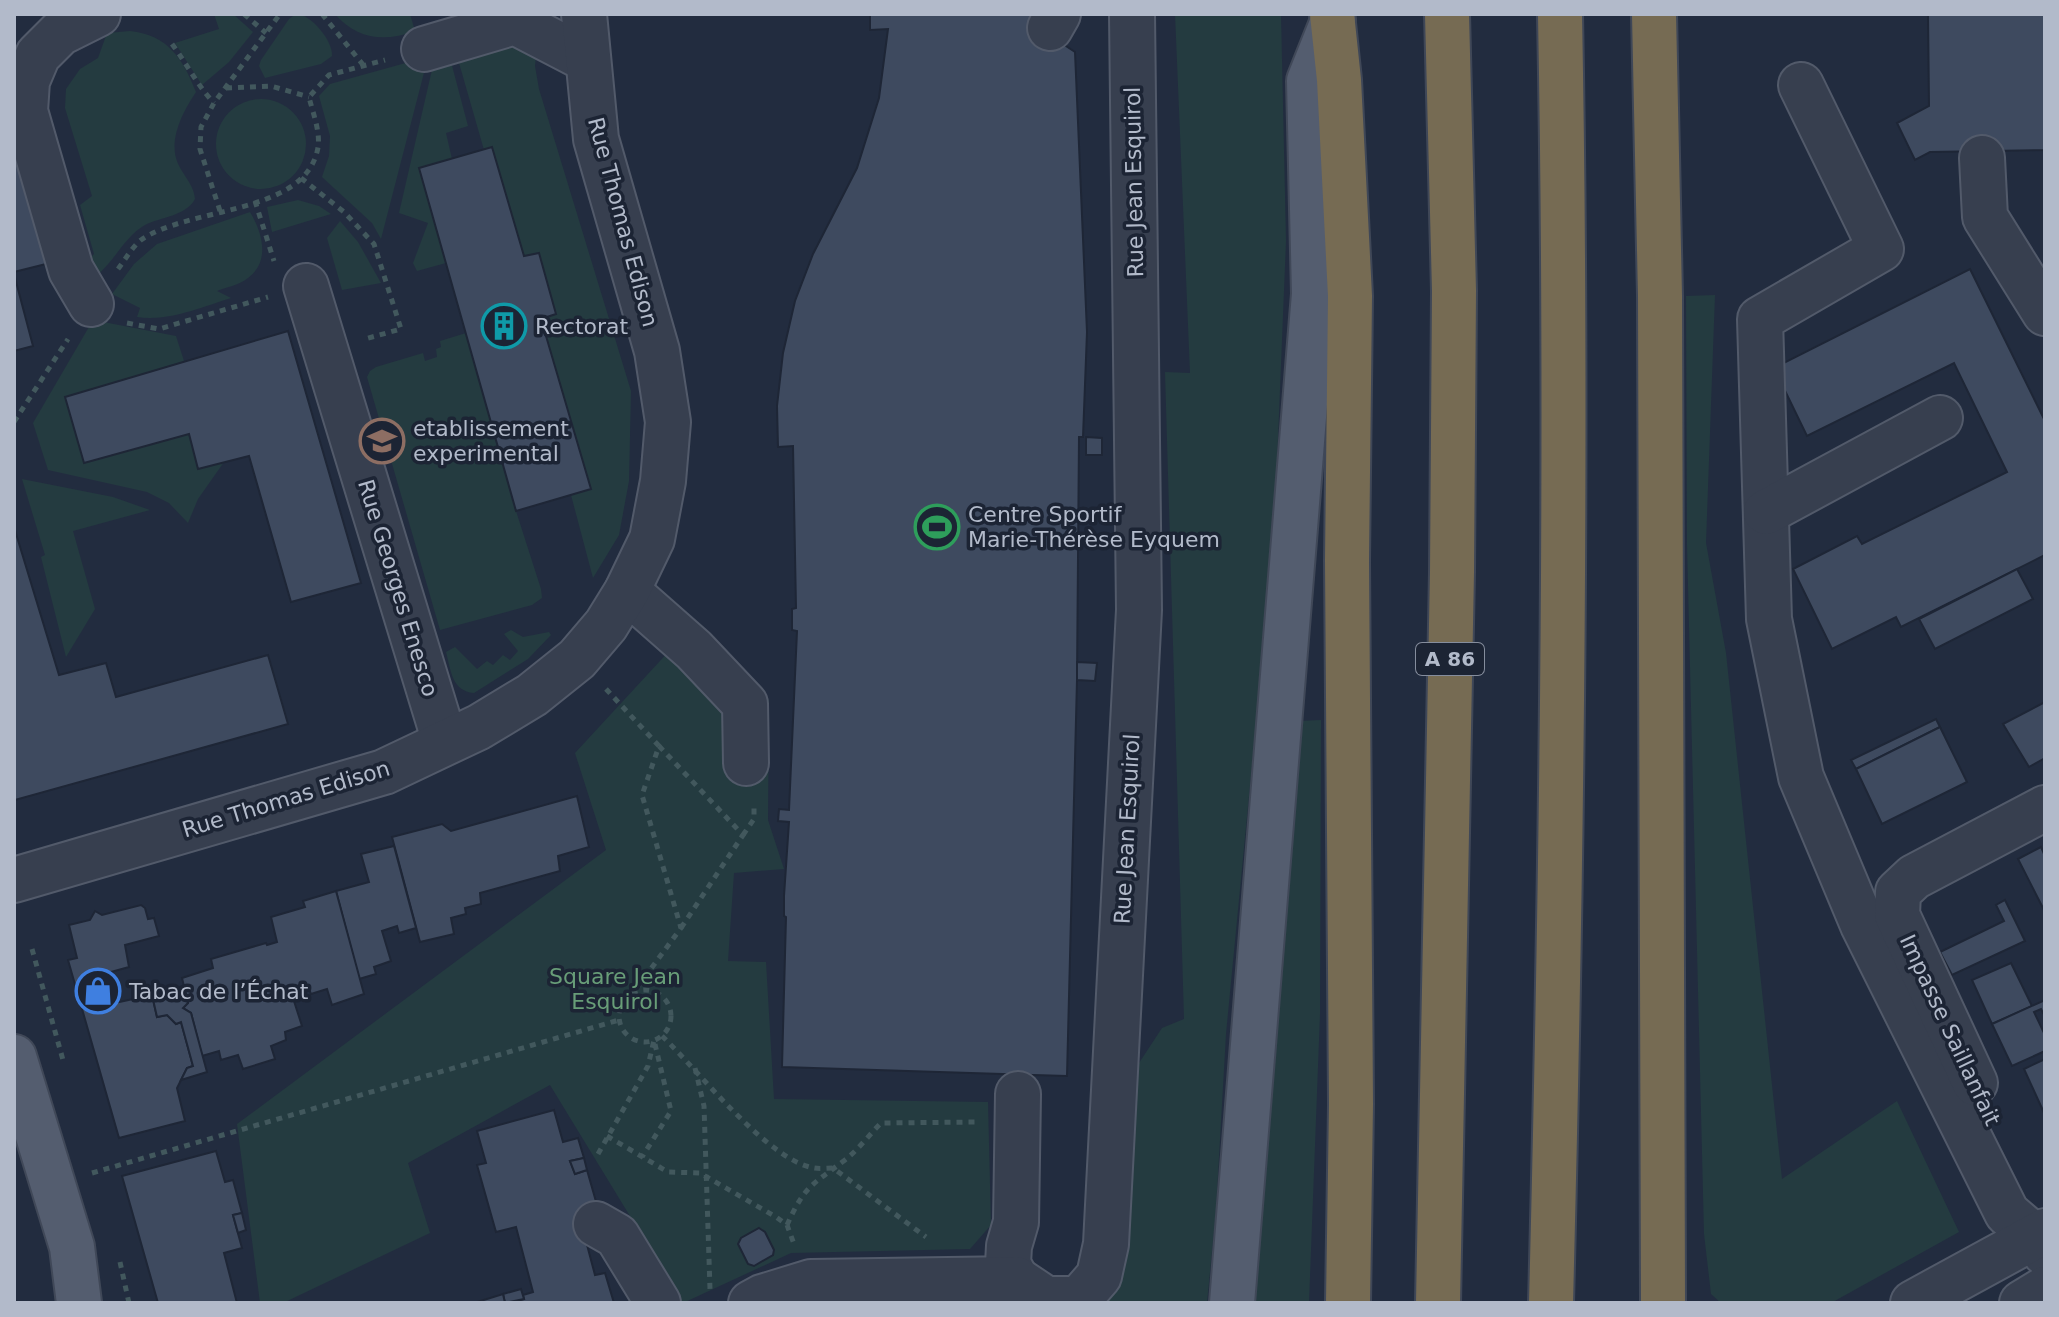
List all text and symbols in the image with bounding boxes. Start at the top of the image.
street label: Rue Jean Esquirol [1120,86,1148,278]
street label: Rue Thomas Edison [583,115,663,329]
building icon: Rectorat [480,302,528,350]
place label: Rectorat [535,314,629,339]
place label: etablissement experimental [413,416,569,466]
school or university icon: etablissement experimental [358,417,406,465]
street label: Rue Georges Enesco [353,476,443,700]
place label: Centre Sportif Marie-Thérèse Eyquem [968,502,1220,552]
sports icon: Centre Sportif Marie-Thérèse Eyquem [913,503,961,551]
road number: A 86 [1416,643,1484,675]
street label: Rue Jean Esquirol [1110,733,1144,925]
street label: Rue Thomas Edison [179,755,393,843]
street label: Impasse Saillanfait [1895,930,2005,1130]
park label: Square Jean Esquirol [549,964,681,1014]
shop icon: Tabac de l’Échat [74,967,122,1015]
place label: Tabac de l’Échat [128,979,309,1004]

